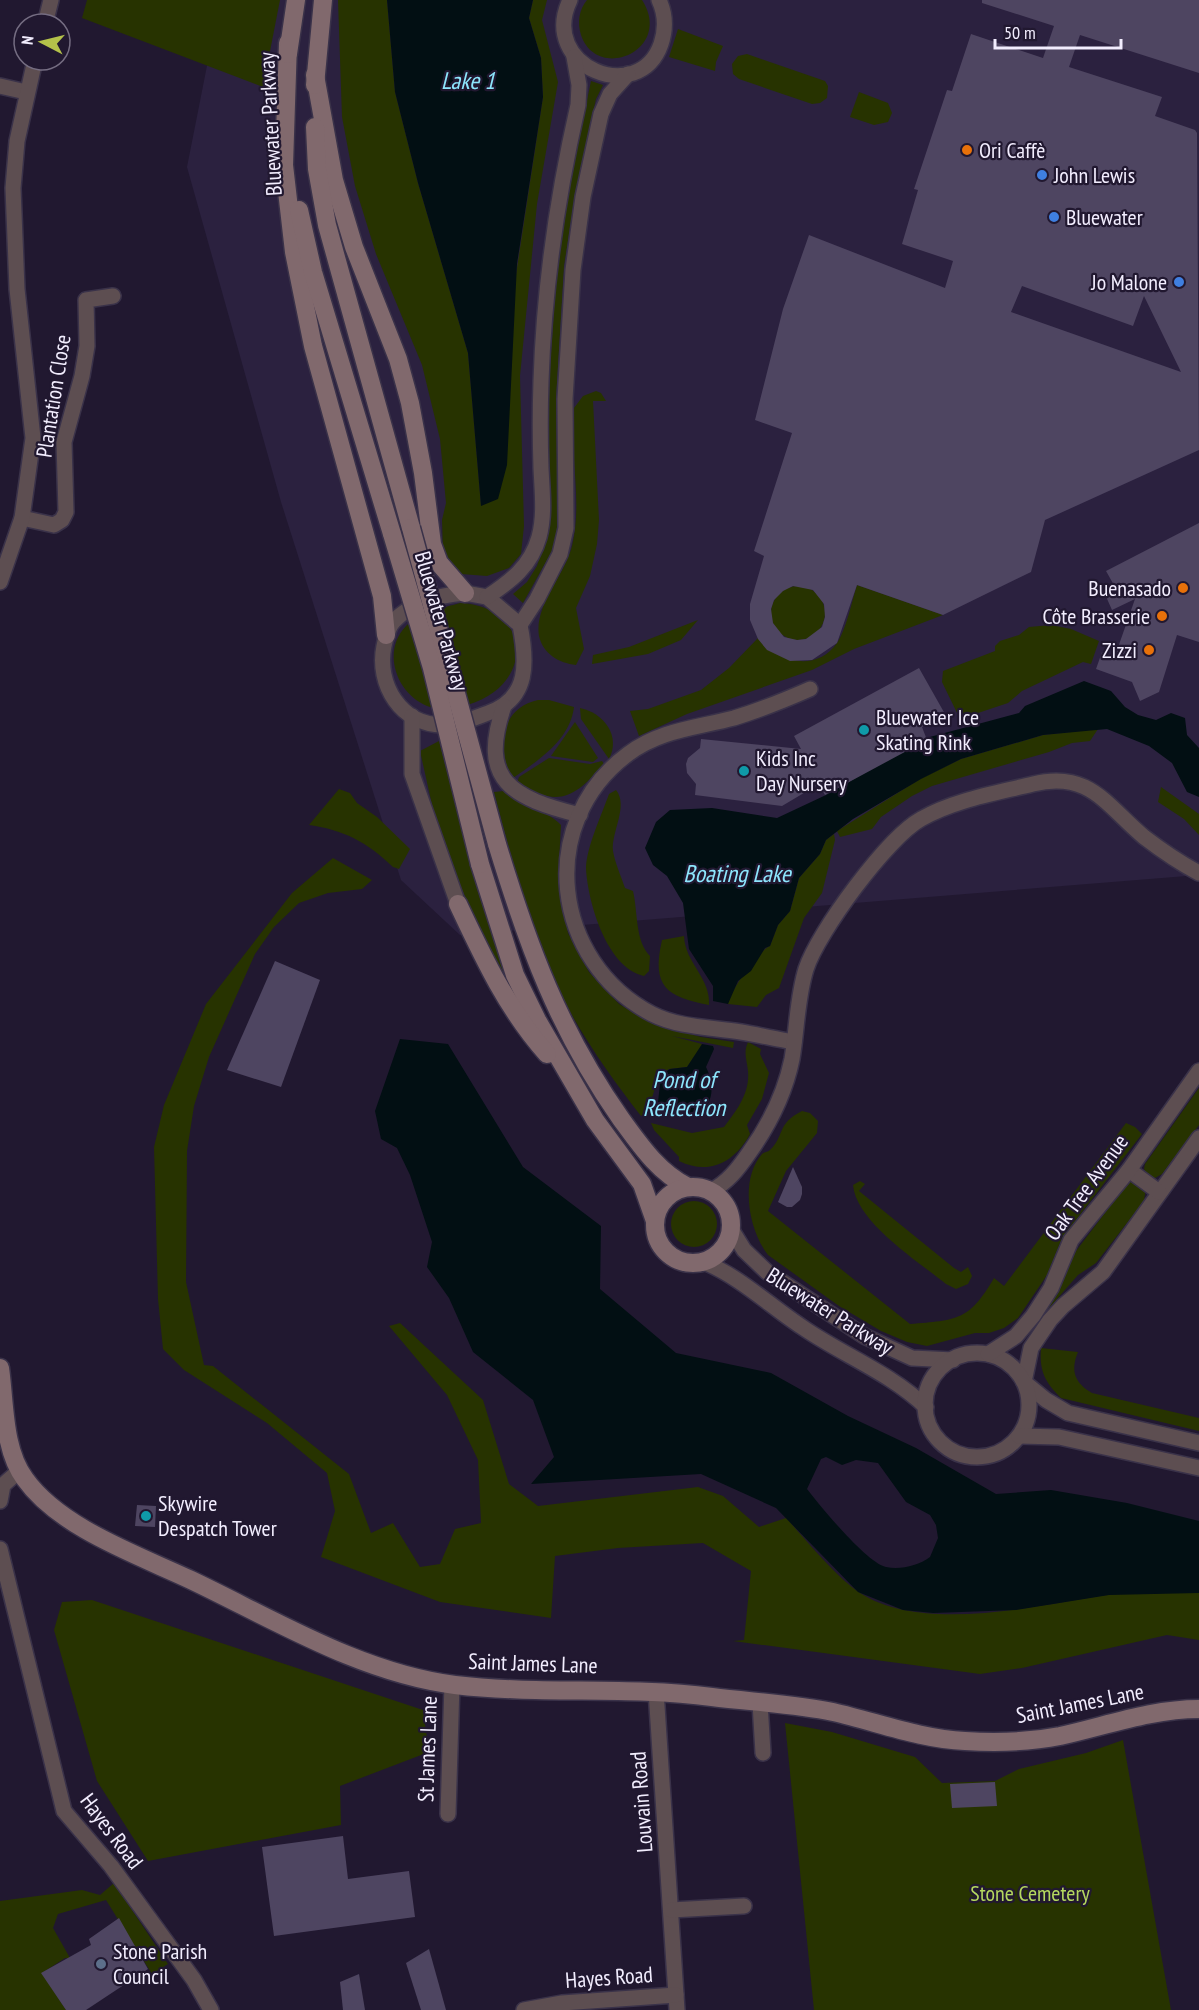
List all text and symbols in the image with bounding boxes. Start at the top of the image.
north arrow [12,12,72,72]
scale bar [995,12,1121,50]
text: 50 m [1004,21,1036,44]
text: N [17,35,38,46]
street label: Bluewater Parkway [252,51,288,197]
water label: Lake 1 [441,65,495,96]
place label: Ori Caffè [979,136,1045,164]
marker: Ori Caffè [960,143,974,157]
place label: John Lewis [1053,161,1135,189]
marker: John Lewis [1035,168,1049,182]
place label: Bluewater [1066,203,1143,231]
marker: Bluewater [1047,210,1061,224]
place label: Jo Malone [1090,268,1167,296]
marker: Jo Malone [1172,275,1186,289]
street label: Plantation Close [29,332,77,460]
street label: Bluewater Parkway [409,548,476,695]
place label: Buenasado [1088,574,1171,602]
marker: Buenasado [1176,581,1190,595]
place label: Côte Brasserie [1042,602,1150,630]
marker: Côte Brasserie [1155,609,1169,623]
place label: Zizzi [1102,636,1137,664]
marker: Zizzi [1142,643,1156,657]
place label: Bluewater Ice Skating Rink [876,703,979,756]
marker: Bluewater Ice Skating Rink [857,723,871,737]
place label: Kids Inc Day Nursery [756,744,848,797]
marker: Kids Inc Day Nursery [737,764,751,778]
water label: Boating Lake [683,858,793,889]
water label: Pond of Reflection [643,1064,727,1123]
street label: Oak Tree Avenue [1038,1128,1134,1246]
street label: Bluewater Parkway [761,1261,899,1361]
place label: Skywire Despatch Tower [158,1489,277,1542]
marker: Skywire Despatch Tower [139,1509,153,1523]
street label: Saint James Lane [468,1647,598,1679]
street label: Saint James Lane [1014,1677,1146,1729]
street label: St James Lane [411,1695,443,1803]
street label: Louvain Road [624,1751,658,1853]
street label: Hayes Road [74,1788,150,1874]
park label: Stone Cemetery [970,1879,1090,1907]
place label: Stone Parish Council [113,1937,207,1990]
marker: Stone Parish Council [94,1957,108,1971]
street label: Hayes Road [564,1960,654,1994]

